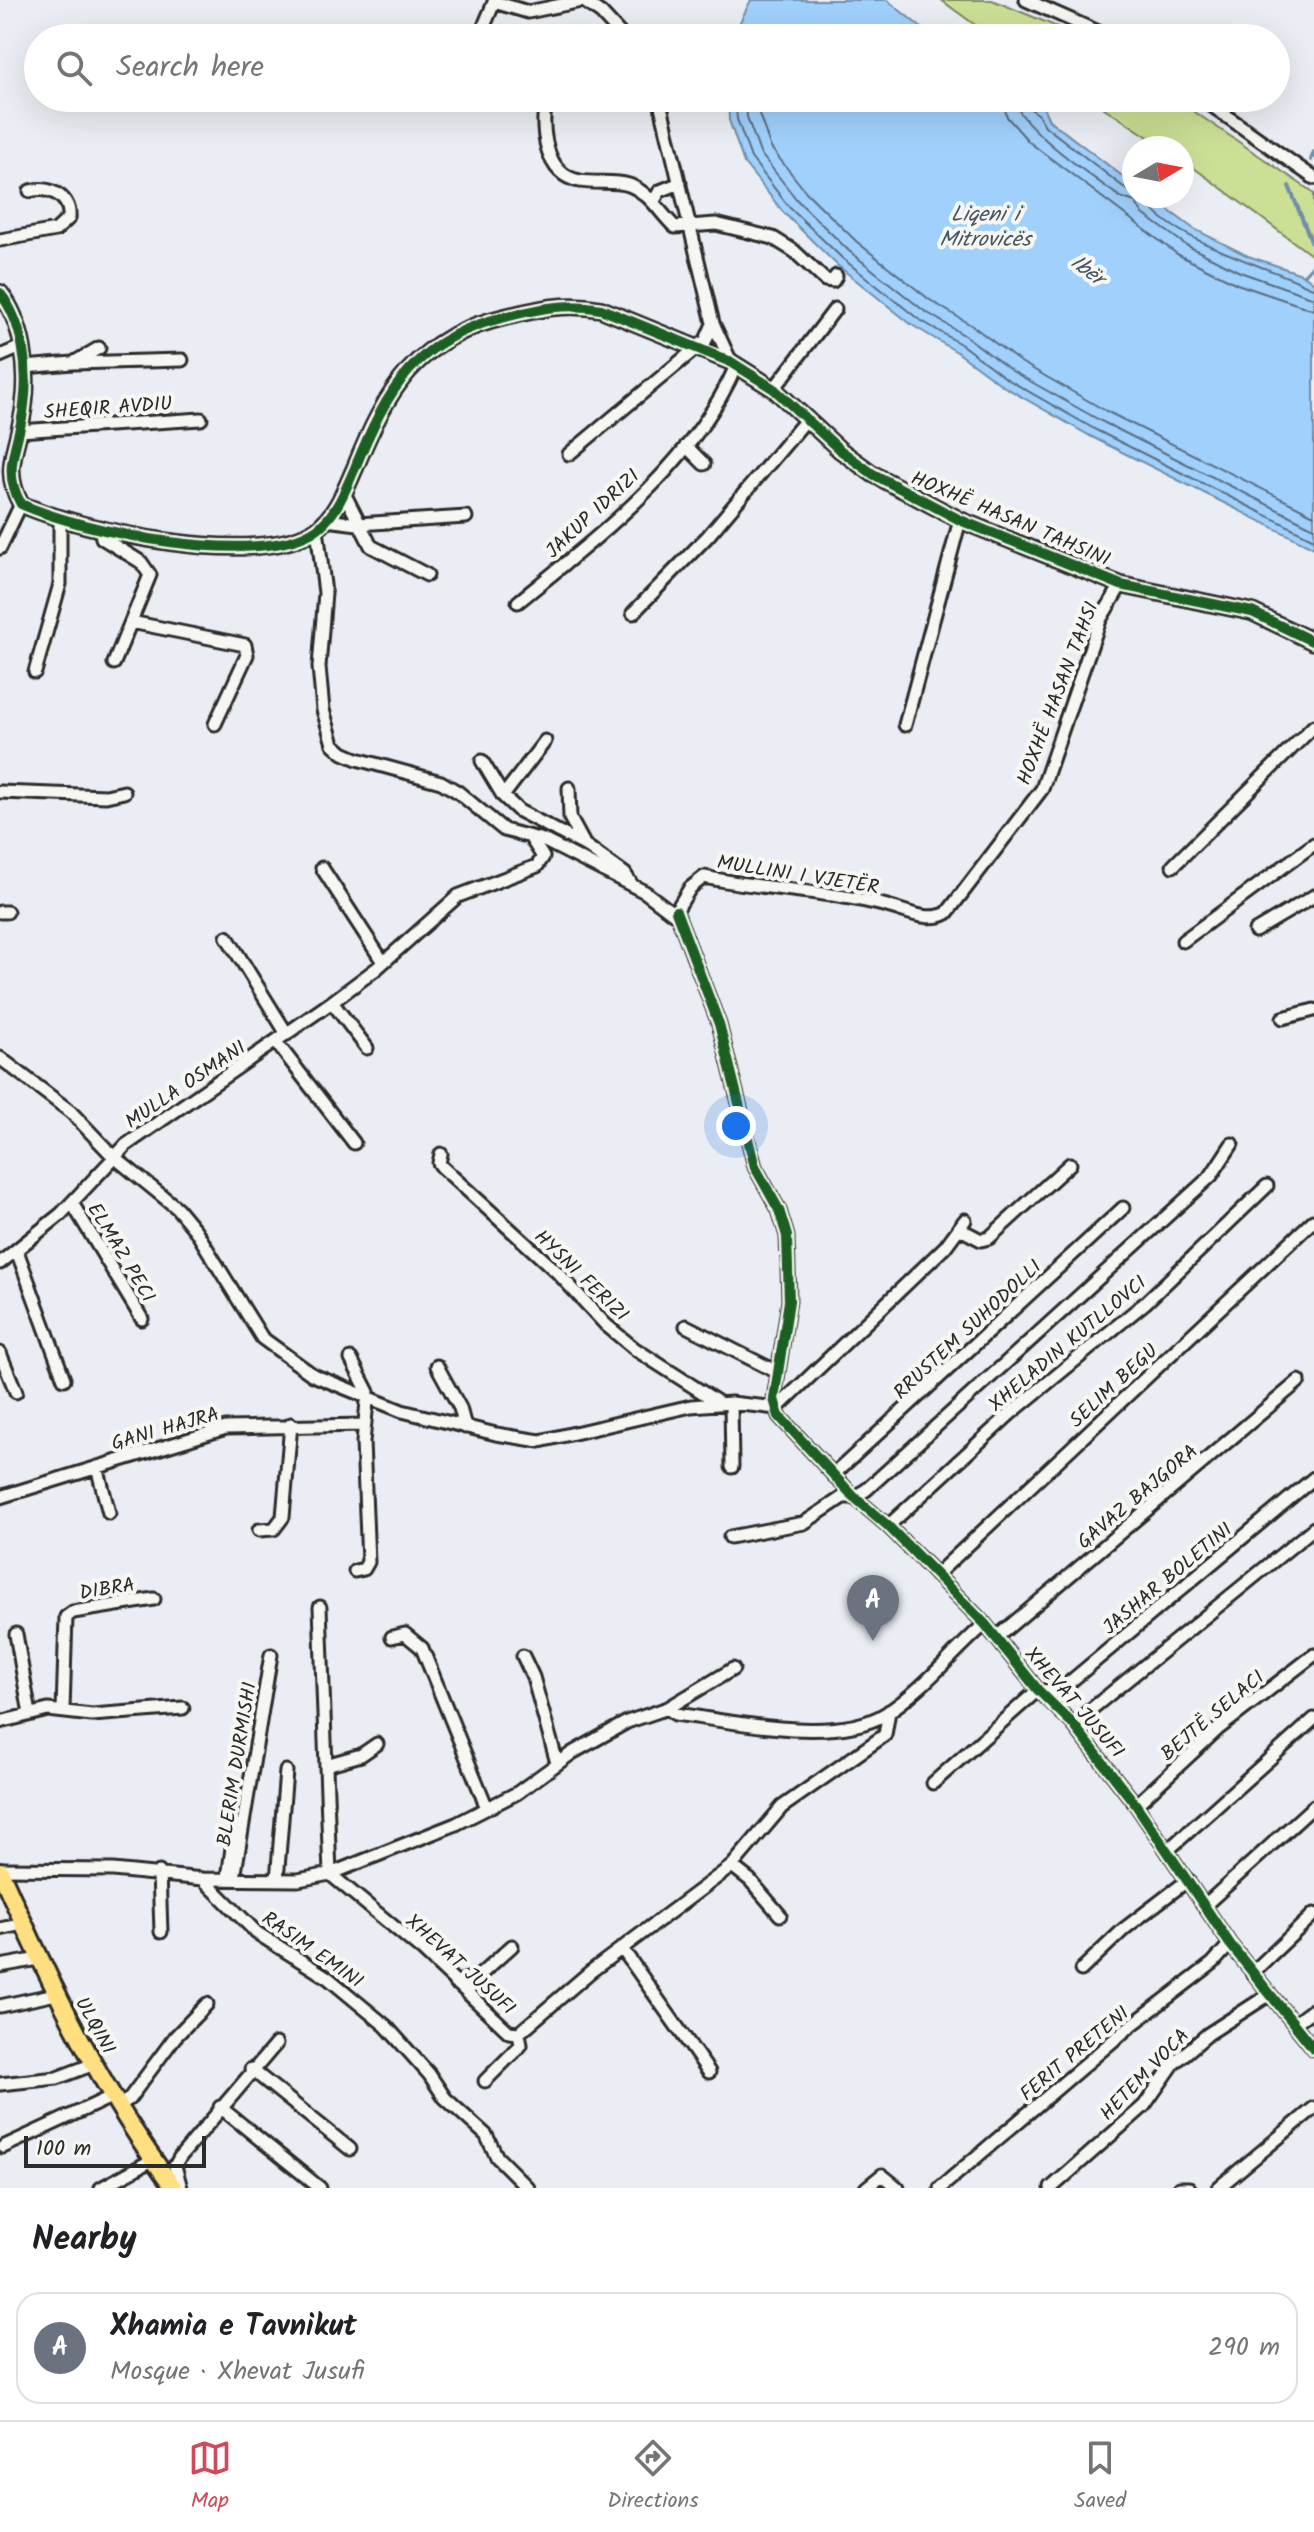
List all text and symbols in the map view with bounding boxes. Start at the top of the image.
search box [24,24,1290,112]
text: Search here [116,44,264,92]
icon: search [52,46,96,90]
north arrow [1122,136,1194,208]
water label: Liqeni i Mitrovicës [939,198,1033,258]
water label: Ibër [1062,246,1115,298]
street label: SHEQIR AVDIU [43,389,173,429]
street label: JAKUP IDRIZI [539,462,648,567]
street label: HOXHË HASAN TAHSINI [905,463,1115,576]
street label: HOXHË HASAN TAHSI [1009,597,1109,790]
street label: MULLINI I VJETËR [714,847,881,905]
street label: MULLA OSMANI [119,1033,253,1138]
your location [716,1106,756,1146]
street label: ELMAZ PECI [78,1197,163,1309]
street label: HYSNI FERIZI [526,1223,636,1330]
street label: RRUSTEM SUHODOLLI [887,1253,1050,1408]
street label: XHELADIN KUTLLOVCI [982,1268,1155,1421]
street label: SELIM BEGU [1063,1337,1166,1436]
street label: GANI HAJRA [108,1399,223,1461]
street label: GAVAZ BAJGORA [1070,1437,1206,1558]
street label: JASHAR BOLETINI [1096,1515,1240,1644]
street label: DIBRA [77,1570,137,1610]
pin: A [847,1575,899,1641]
street label: XHEVAT JUSUFI [1016,1640,1131,1767]
street label: BEJTË SELACI [1154,1663,1273,1770]
street label: BLERIM DURMISHI [209,1680,267,1849]
street label: RASIM EMINI [254,1904,369,1998]
street label: XHEVAT JUSUFI [397,1907,522,2024]
street label: ULQINI [65,1991,123,2061]
street label: FERIT PRETENI [1013,1999,1137,2110]
street label: HETEM VOCA [1093,2022,1198,2129]
scale bar [24,2132,206,2168]
text: 100 m [36,2132,91,2167]
text: Nearby [32,2213,137,2267]
text: Xhamia e Tavnikut [110,2303,357,2351]
text: A [52,2327,68,2369]
text: 290 m [1208,2327,1280,2369]
text: Mosque · Xhevat Jusufi [110,2351,364,2393]
tab: Map [188,2436,232,2519]
tab: Directions [607,2436,699,2519]
tab: Saved [1074,2436,1126,2519]

